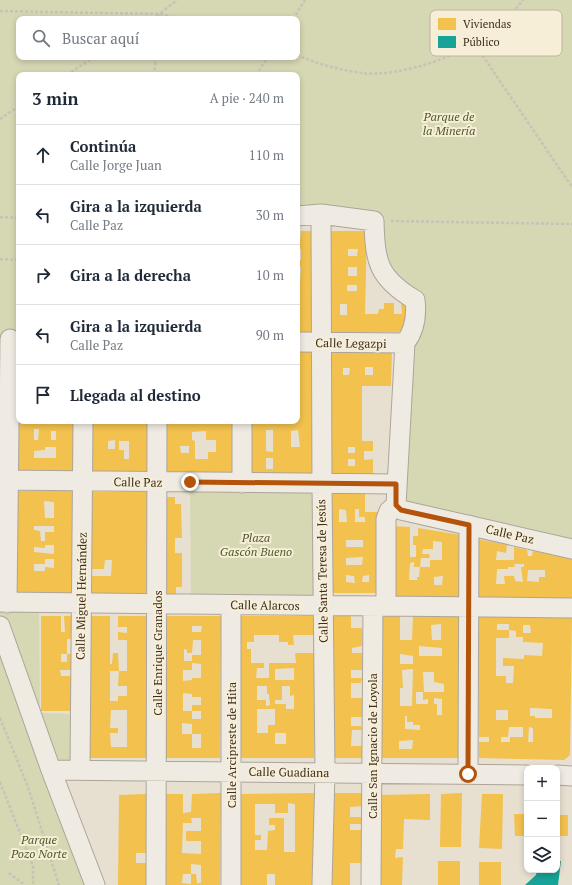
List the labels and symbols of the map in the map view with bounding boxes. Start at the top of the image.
legend [430,10,562,56]
text: Viviendas [463,17,511,31]
text: Público [463,35,500,49]
park label: Parque de la Minería [423,109,475,138]
street label: Calle Legazpi [315,335,387,351]
route end [181,473,199,491]
street label: Calle Paz [113,474,163,490]
street label: Calle Santa Teresa de Jesús [313,499,331,643]
street label: Calle Paz [484,521,536,547]
park label: Plaza Gascón Bueno [220,530,292,559]
street label: Calle Miguel Hernández [72,532,90,660]
street label: Calle Enrique Granados [150,590,165,716]
street label: Calle Alarcos [230,597,300,613]
street label: Calle San Ignacio de Loyola [365,673,380,819]
street label: Calle Arcipreste de Hita [224,682,239,808]
street label: Calle Guadiana [249,764,329,780]
route start [459,765,477,783]
park label: Parque Pozo Norte [10,832,68,861]

